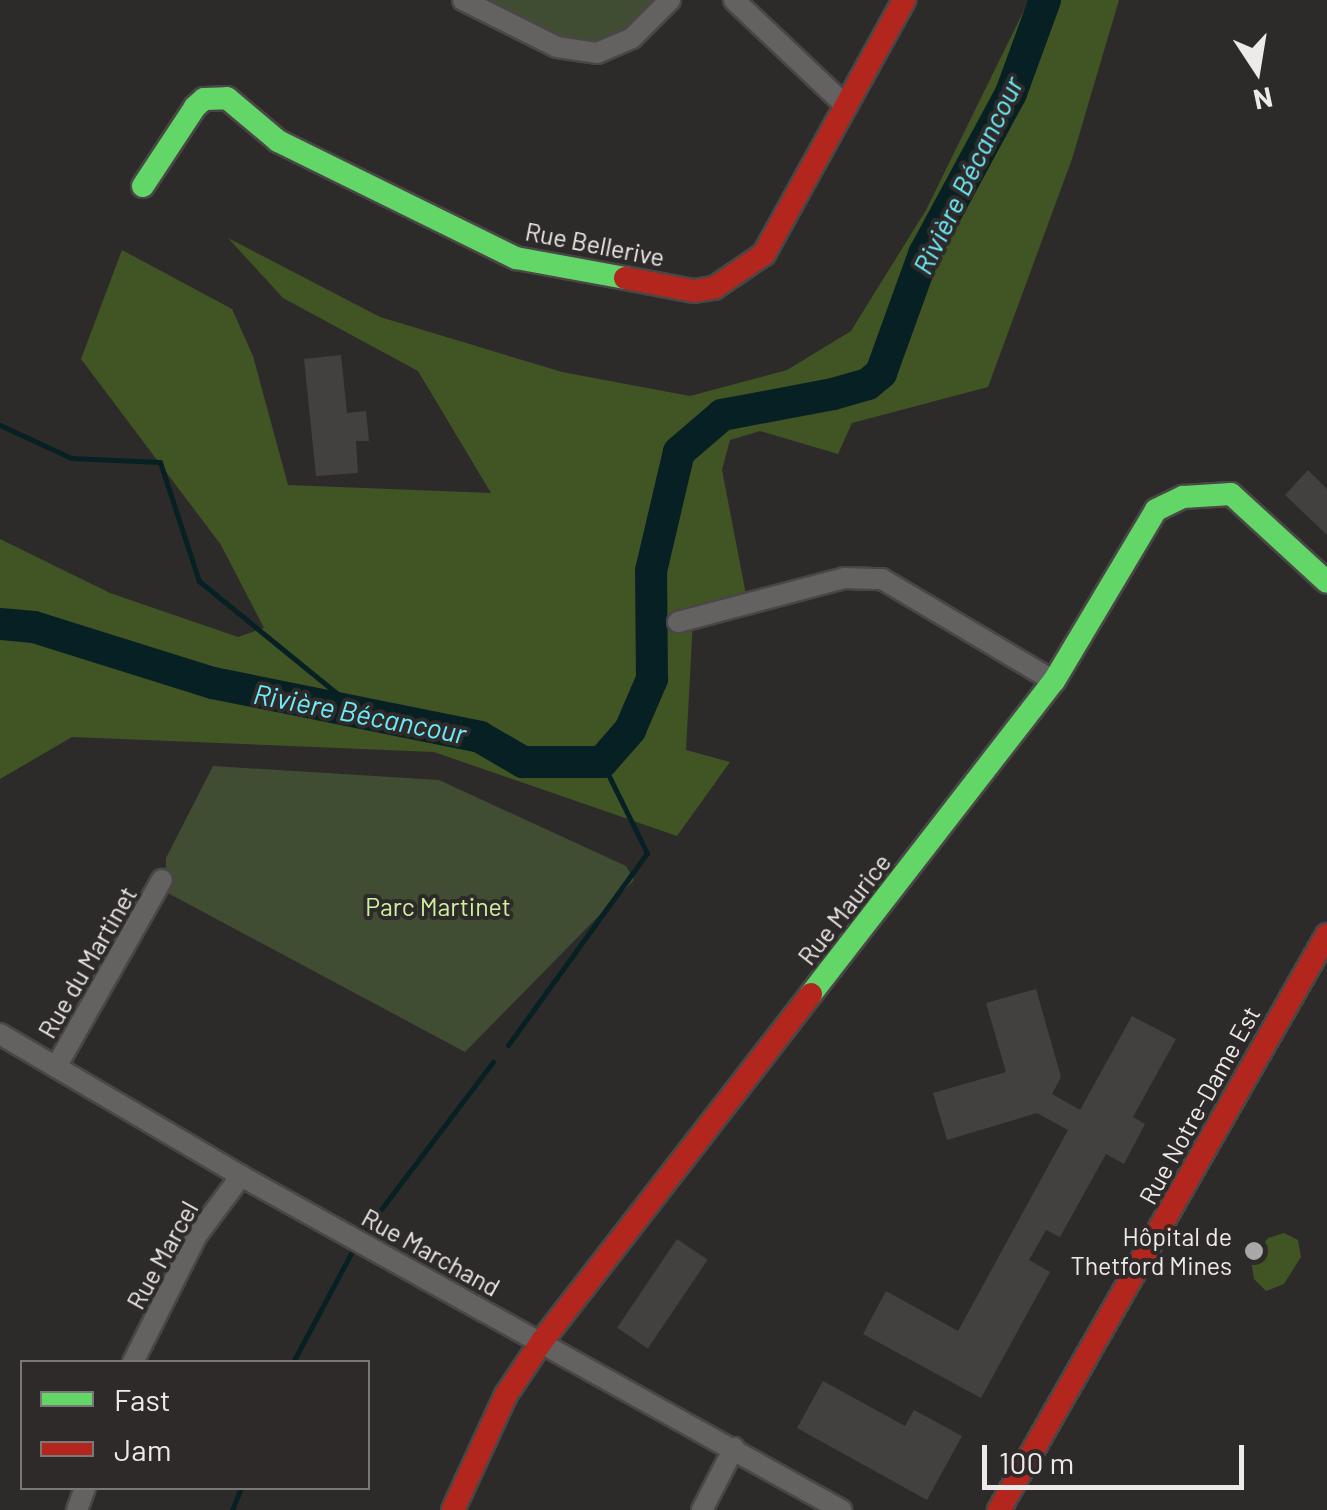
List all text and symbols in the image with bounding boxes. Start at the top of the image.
north arrow [1207,20,1307,120]
water label: Rivière Bécancour [905,71,1029,279]
text: N [1251,81,1276,118]
street label: Rue Bellerive [523,216,667,272]
water label: Rivière Bécancour [251,676,469,750]
street label: Rue Maurice [791,847,897,971]
street label: Rue du Martinet [31,881,143,1043]
park label: Parc Martinet [365,891,511,921]
street label: Rue Notre-Dame Est [1132,1001,1266,1209]
street label: Rue Marcel [120,1196,204,1314]
street label: Rue Marchand [357,1202,505,1302]
place label: Hôpital de Thetford Mines [1071,1222,1232,1281]
marker: Hôpital de Thetford Mines [1241,1238,1267,1264]
legend [20,1360,370,1490]
text: Fast [114,1381,171,1417]
scale bar [987,1425,1250,1487]
text: Jam [114,1431,171,1467]
text: 100 m [999,1444,1074,1480]

